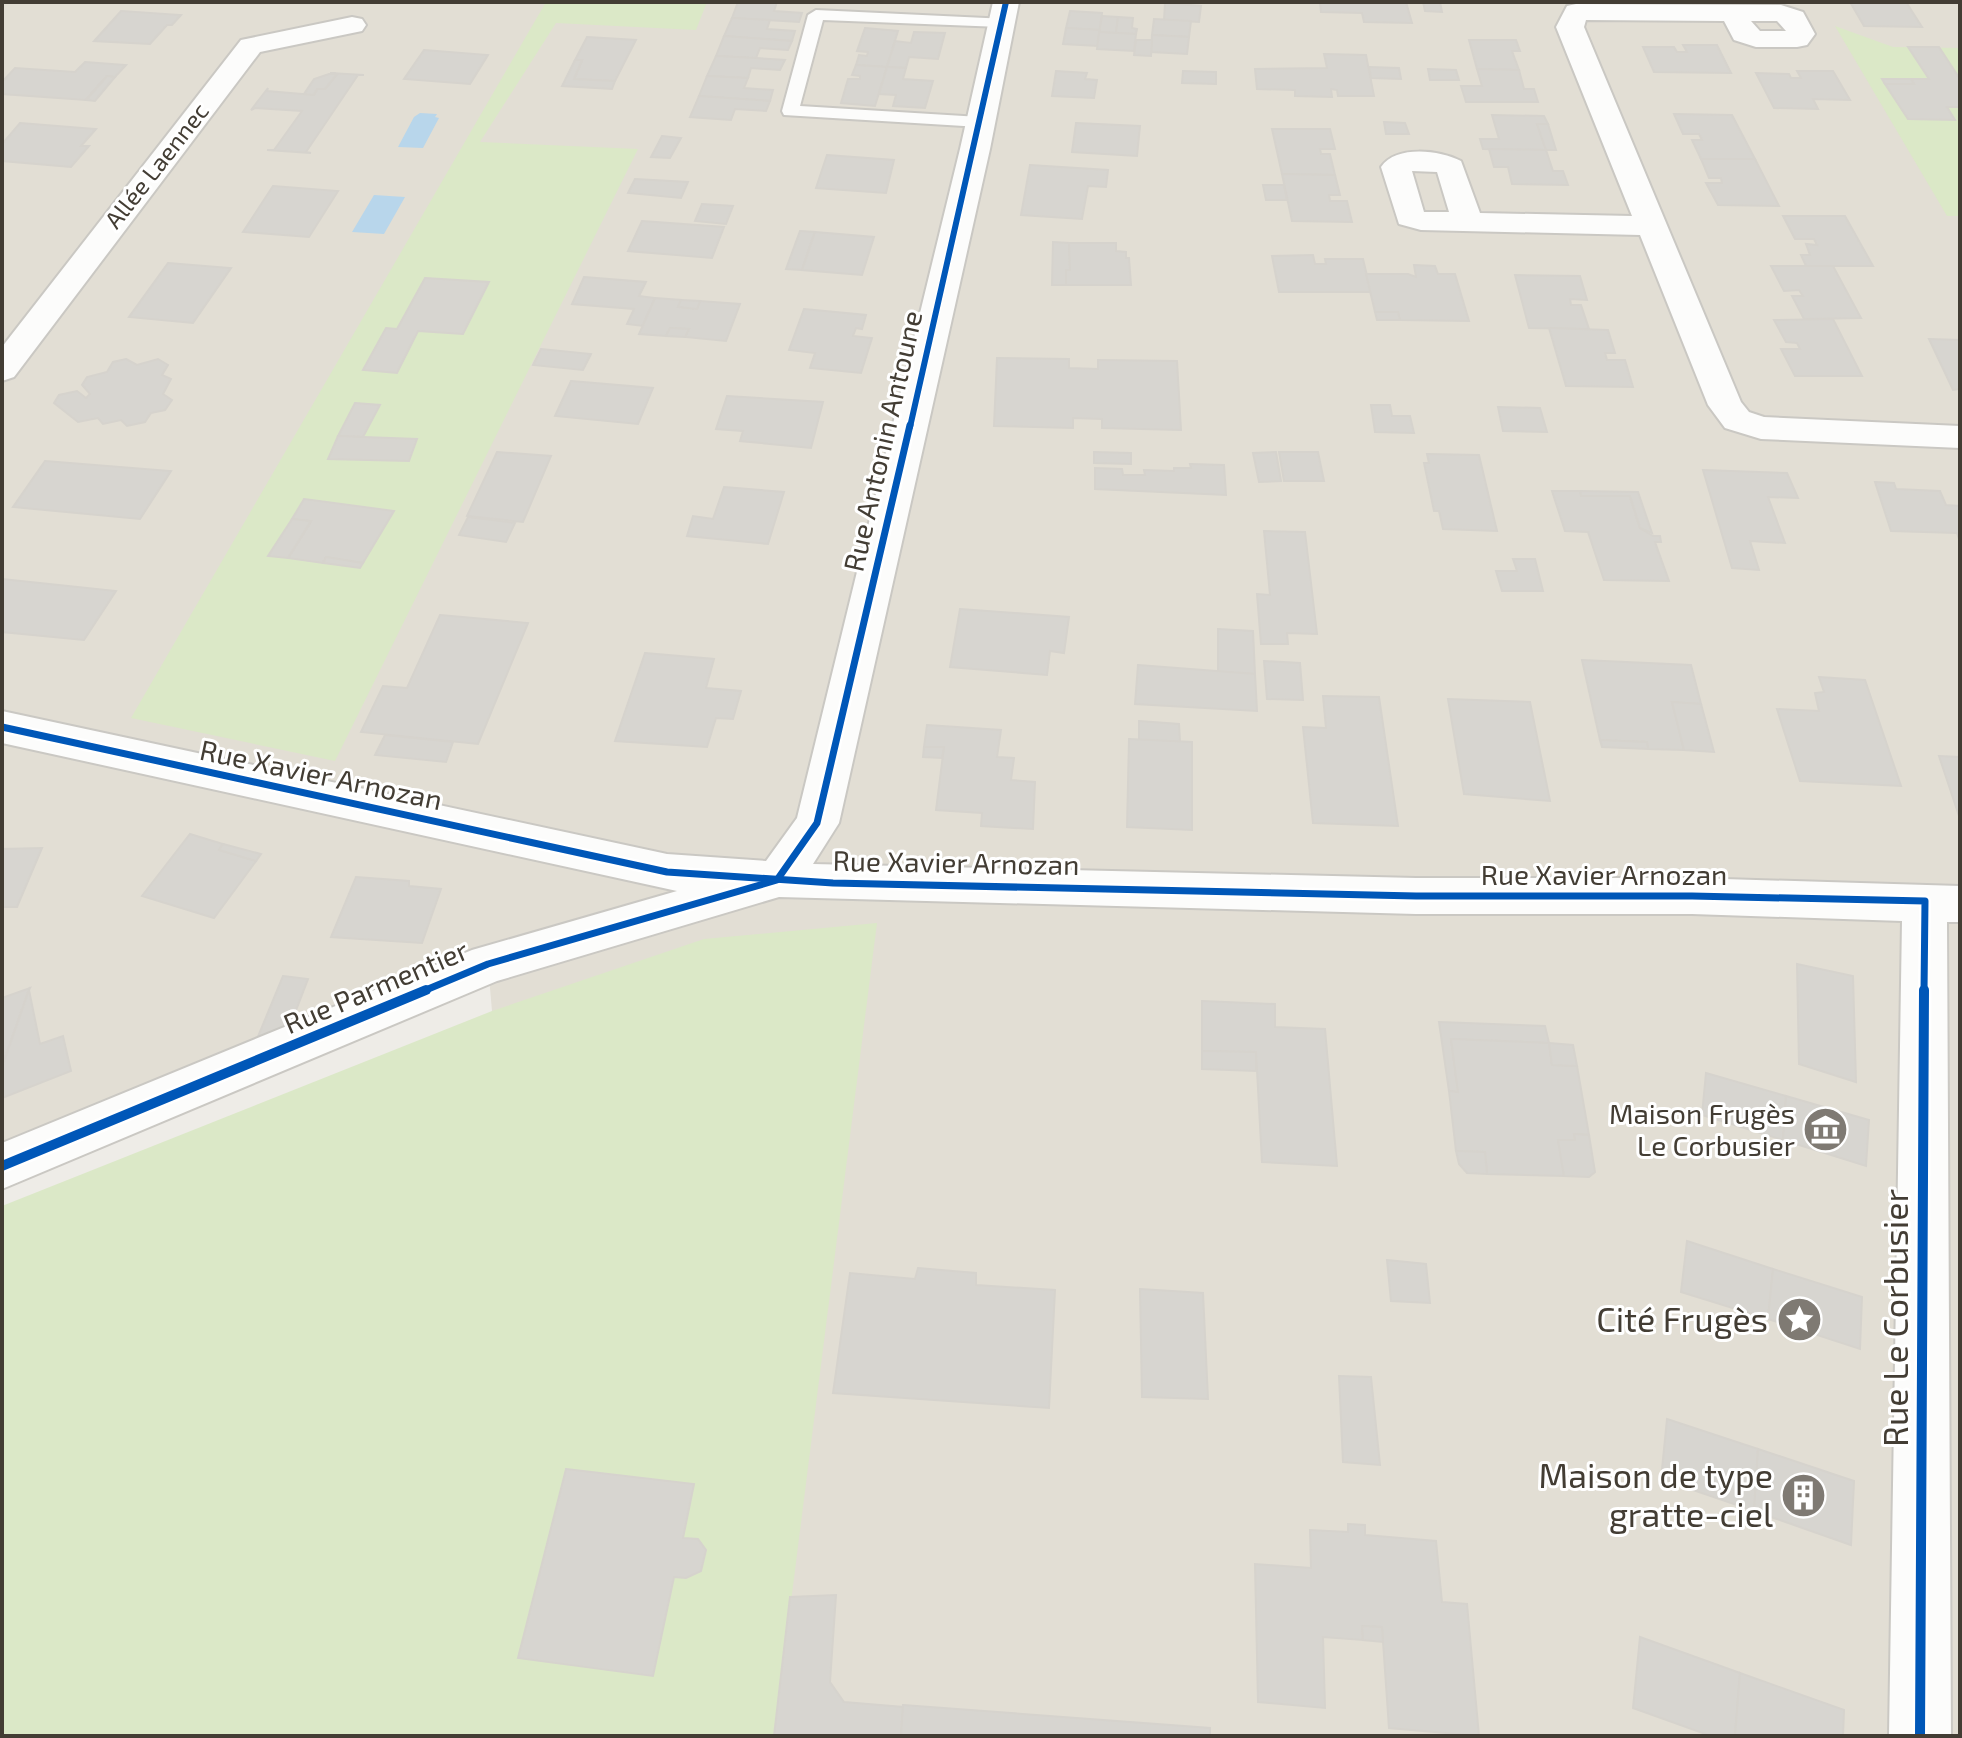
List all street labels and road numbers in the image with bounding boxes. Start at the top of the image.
street label: Allée Laennec [98,97,214,234]
street label: Rue Antonin Antoune [835,307,929,575]
street label: Rue Xavier Arnozan [197,732,445,816]
street label: Rue Xavier Arnozan [832,843,1080,881]
street label: Rue Xavier Arnozan [1481,857,1727,891]
street label: Rue Parmentier [278,932,473,1040]
street label: Rue Le Corbusier [1874,1189,1915,1447]

